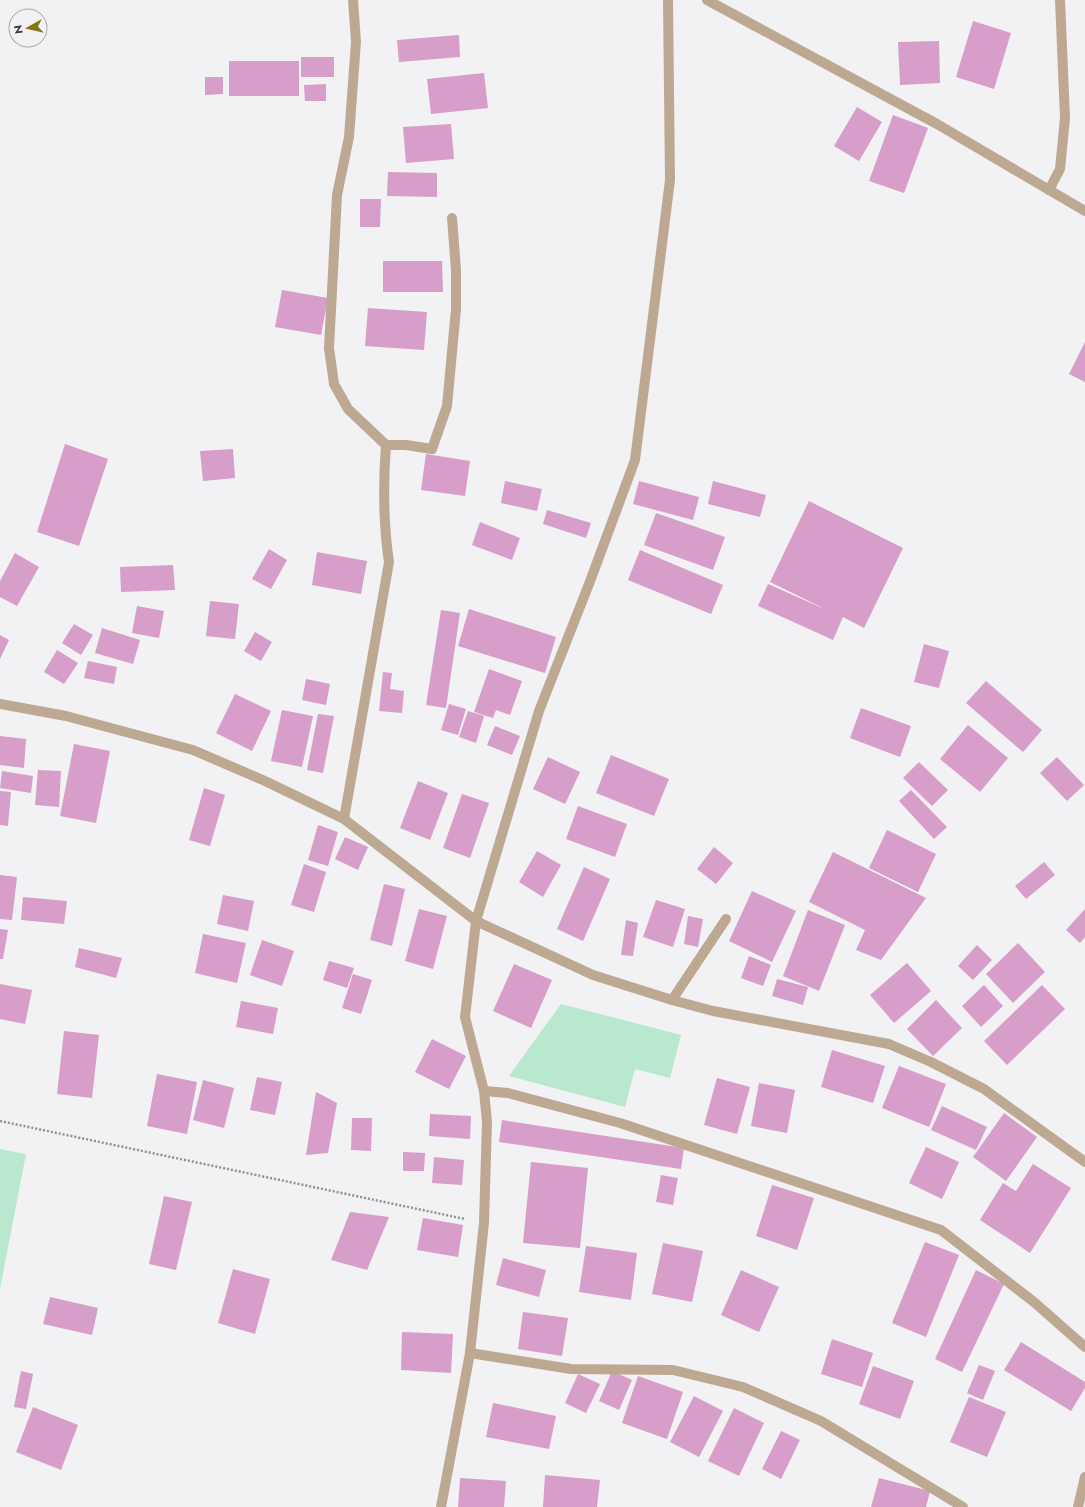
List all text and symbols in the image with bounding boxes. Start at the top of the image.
north arrow [8,8,48,48]
text: N [10,24,27,35]

